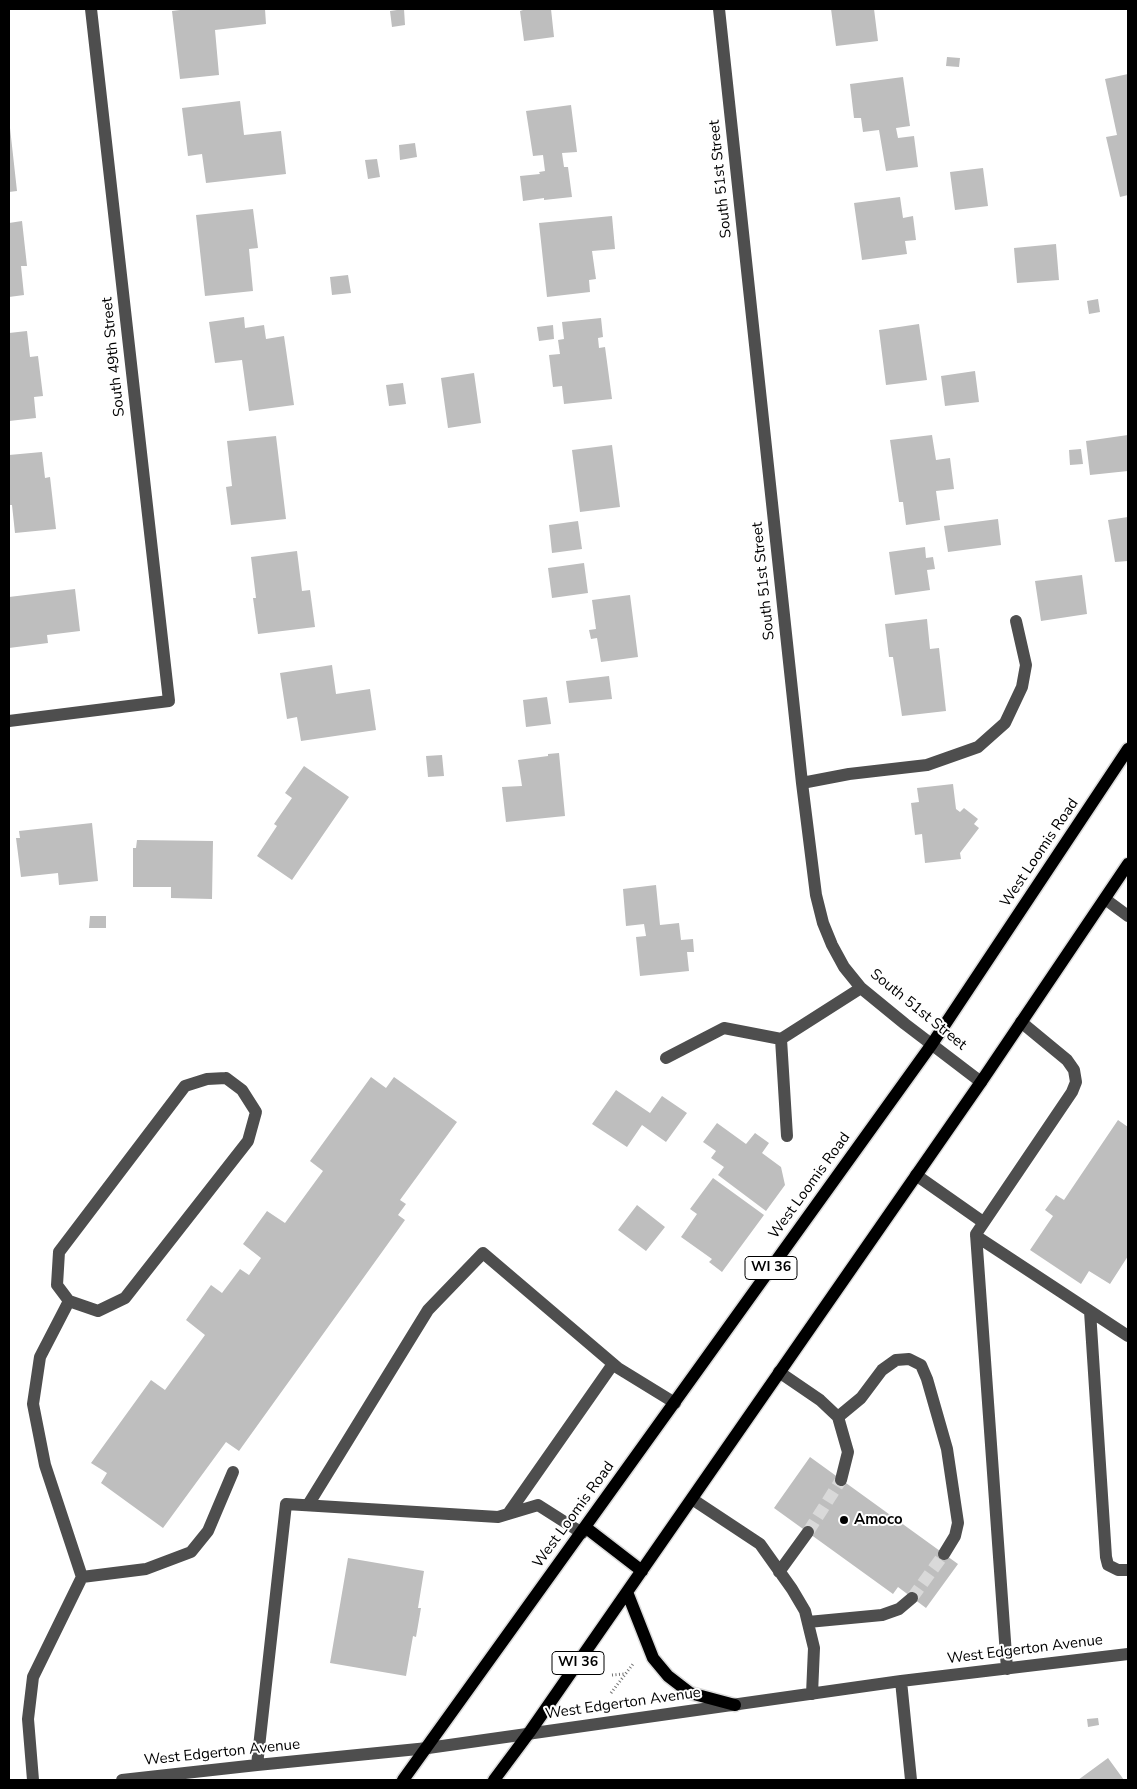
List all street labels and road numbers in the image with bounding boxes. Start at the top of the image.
street label: South 51st Street [706,119,736,239]
street label: South 49th Street [99,296,129,418]
street label: South 51st Street [749,521,779,641]
street label: West Loomis Road [997,795,1083,911]
street label: South 51st Street [866,966,970,1054]
street label: West Loomis Road [765,1129,855,1243]
road number: WI 36 [745,1256,797,1280]
street label: West Loomis Road [529,1458,619,1572]
street label: West Edgerton Avenue [946,1632,1104,1668]
road number: WI 36 [552,1652,604,1675]
street label: West Edgerton Avenue [544,1684,702,1724]
street label: West Edgerton Avenue [143,1736,301,1770]

